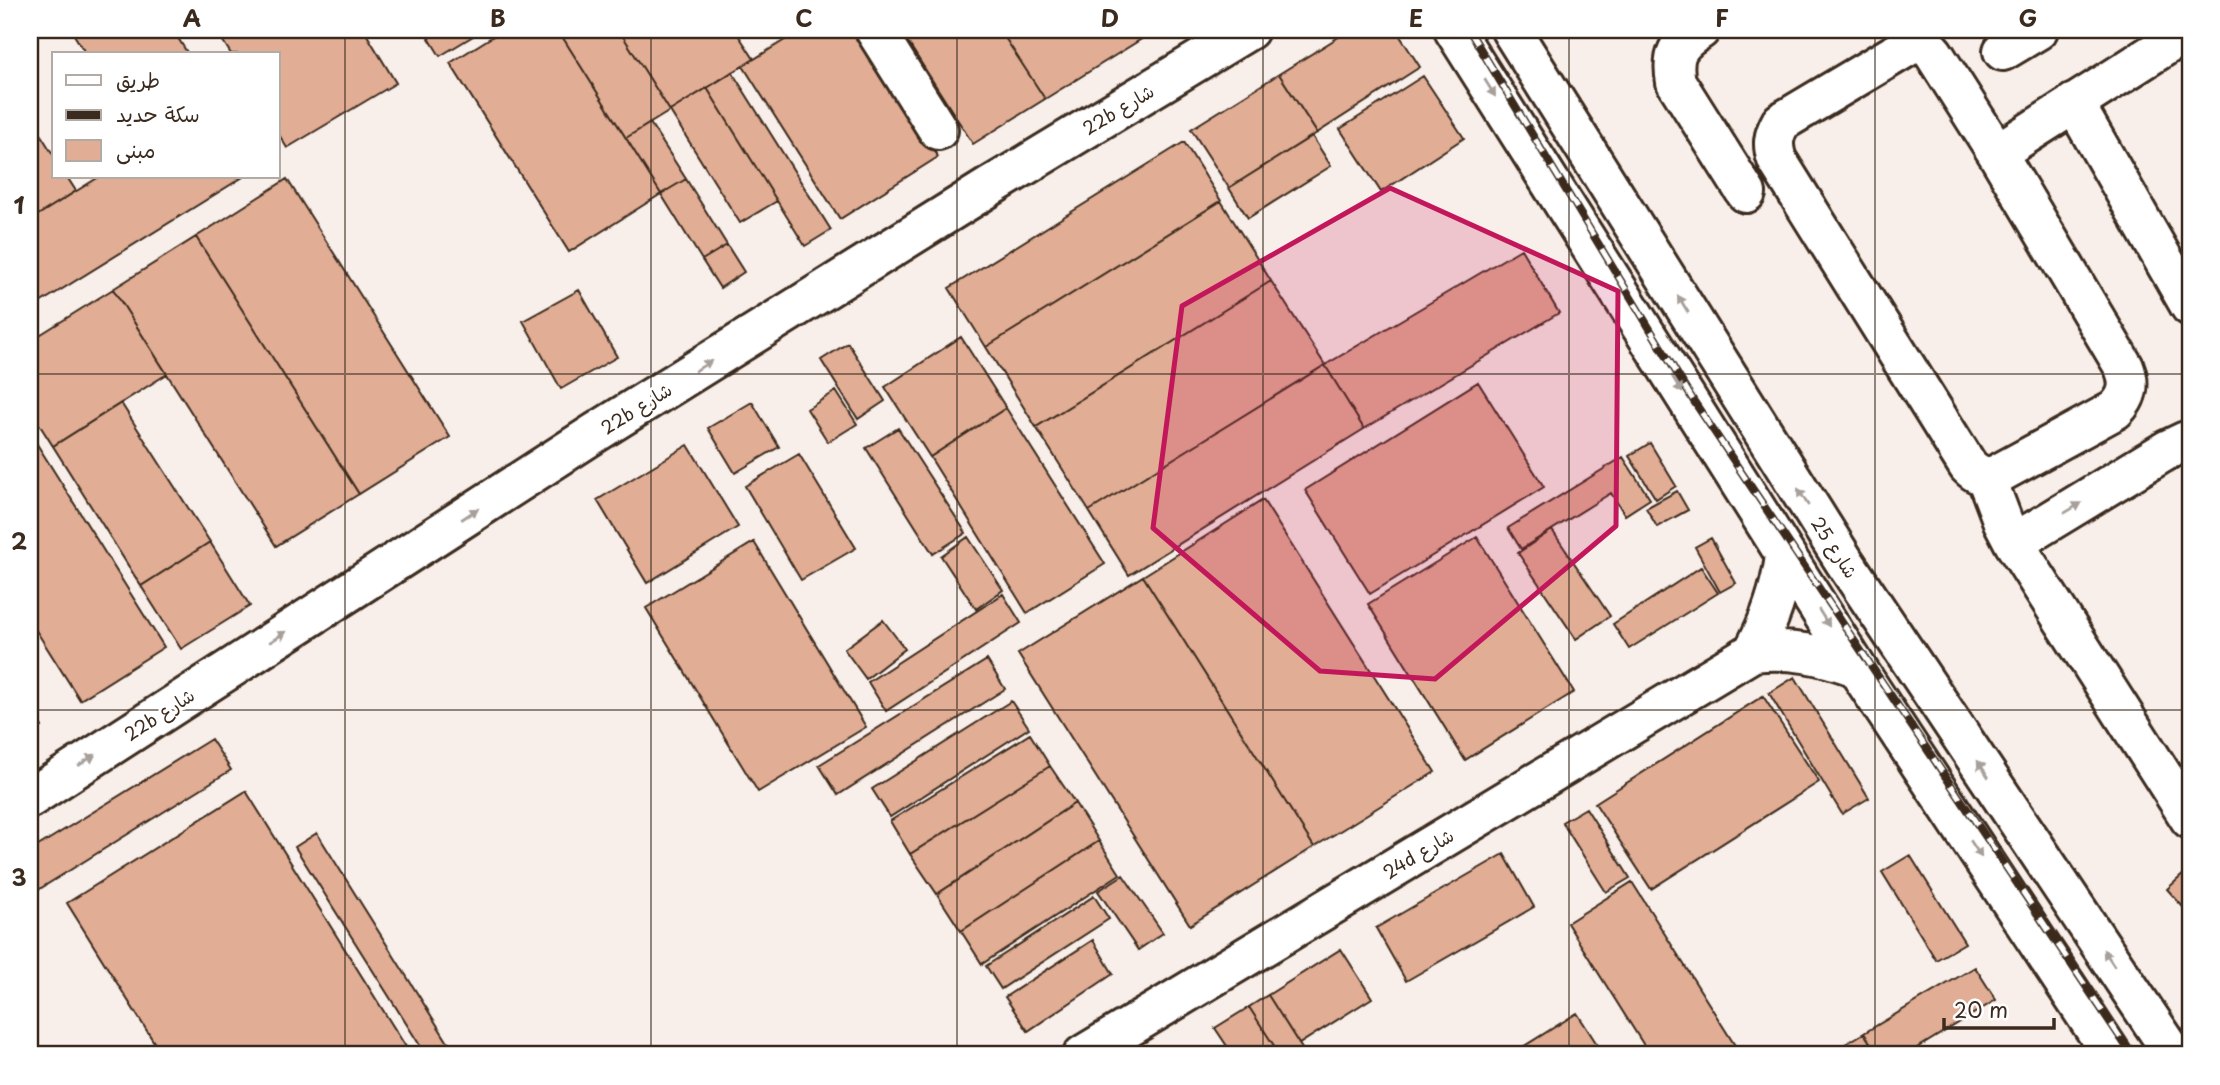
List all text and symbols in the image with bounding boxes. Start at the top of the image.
text: A [183,0,201,35]
text: B [490,0,506,35]
text: C [795,0,813,35]
text: D [1101,0,1119,35]
text: E [1409,0,1423,35]
text: F [1715,0,1729,35]
text: G [2019,0,2037,35]
legend [52,52,280,178]
text: طريق [116,63,160,95]
street label: 22b شارع [1077,77,1159,141]
one-way arrow [1484,78,1497,97]
text: سكة حديد [116,97,200,129]
text: مبنى [116,133,155,165]
text: 1 [14,187,25,222]
one-way arrow [1676,295,1689,314]
one-way arrow [693,360,713,373]
one-way arrow [1670,374,1683,394]
street label: 22b شارع [595,376,677,440]
one-way arrow [1797,488,1810,507]
one-way arrow [2063,501,2082,514]
one-way arrow [460,508,479,521]
street label: شارع 25 [1805,511,1865,583]
text: 2 [11,523,27,558]
one-way arrow [1818,608,1831,627]
one-way arrow [268,630,288,643]
street label: 22b شارع [118,681,200,747]
one-way arrow [77,754,97,767]
one-way arrow [1976,759,1989,778]
street label: 24d شارع [1377,821,1459,885]
one-way arrow [1969,839,1982,859]
text: 3 [11,859,27,894]
one-way arrow [2102,949,2116,967]
scale bar [1944,987,2054,1031]
text: 20 m [1954,993,2008,1025]

